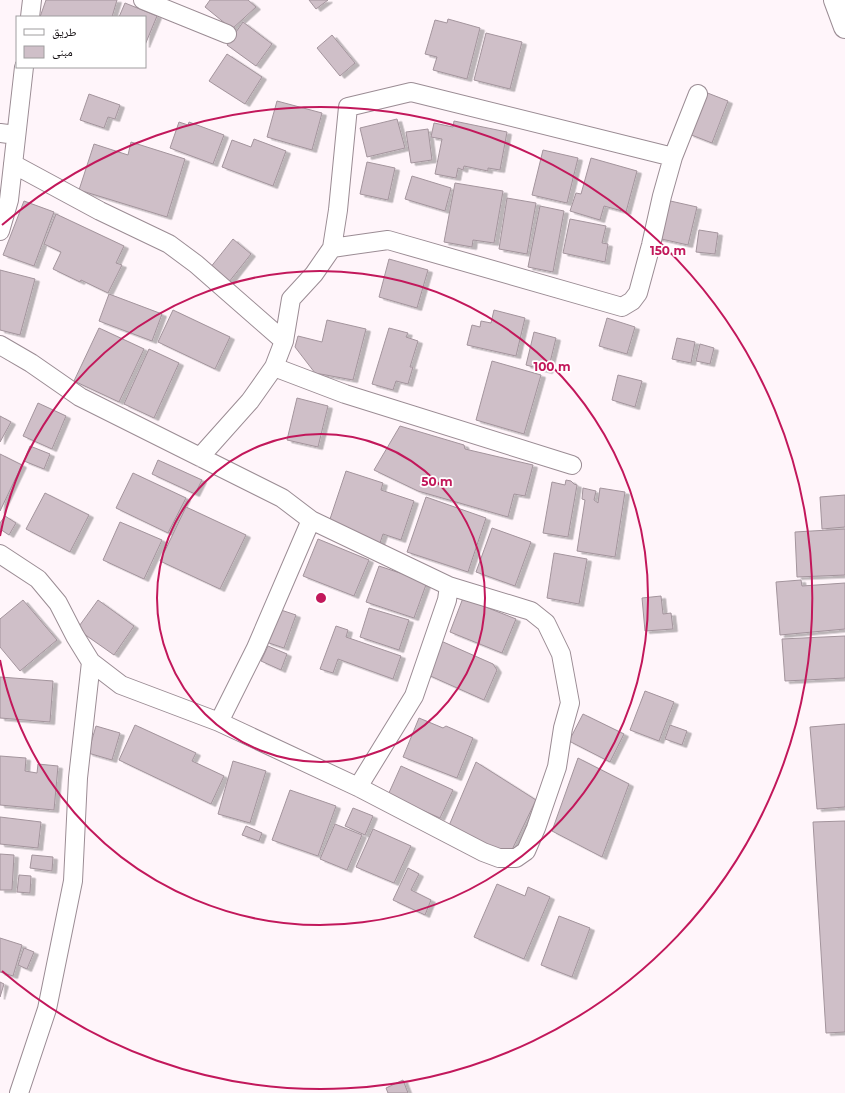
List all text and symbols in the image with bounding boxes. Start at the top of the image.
legend [16,16,146,68]
text: طريق [52,24,77,39]
text: مبنى [52,44,73,59]
text: 150 m [650,243,686,258]
text: 100 m [534,359,570,374]
text: 50 m [421,474,453,489]
centre of rings [314,591,328,605]

